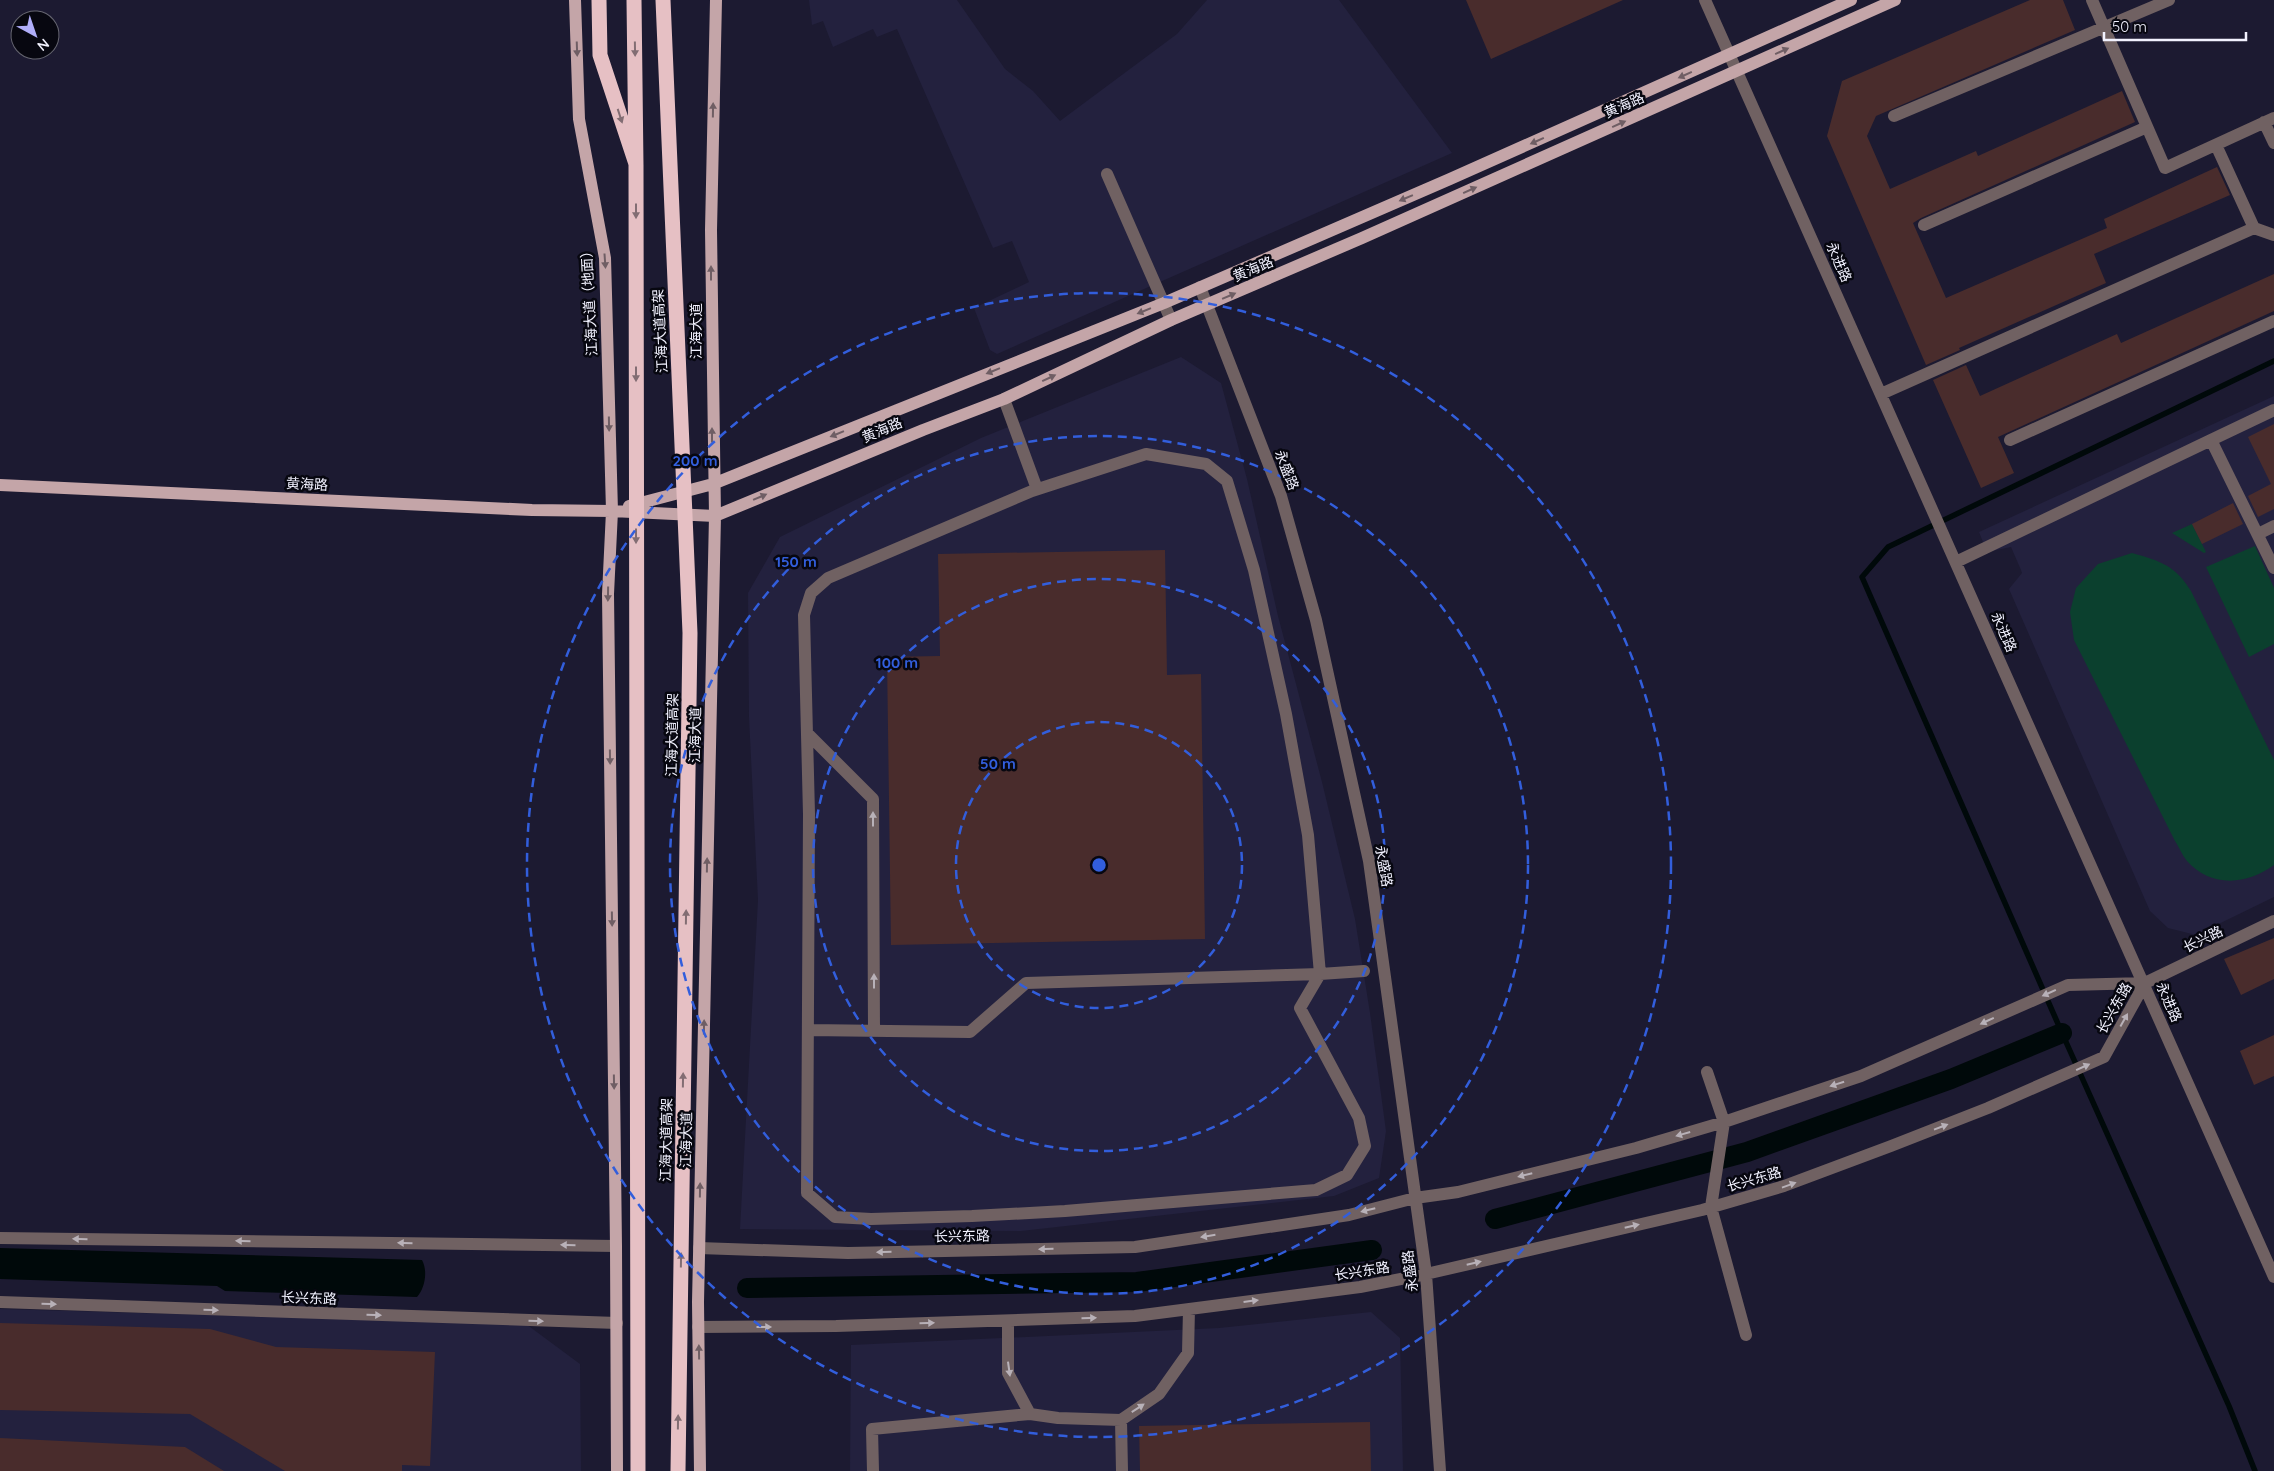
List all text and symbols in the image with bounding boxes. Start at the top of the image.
north arrow [10,10,60,60]
scale bar [2104,10,2246,42]
text: 50 m [2112,17,2147,36]
text: N [34,35,53,55]
one-way arrow [573,41,581,57]
one-way arrow [631,41,639,57]
one-way arrow [1775,47,1789,55]
one-way arrow [1678,71,1692,79]
street label: 黄海路 [1601,88,1647,122]
one-way arrow [709,102,717,118]
one-way arrow [617,108,624,123]
one-way arrow [1612,120,1626,128]
one-way arrow [1530,137,1544,145]
one-way arrow [1463,186,1477,194]
one-way arrow [1398,194,1413,202]
one-way arrow [632,203,640,219]
street label: 永进路 [1822,239,1856,285]
street label: 江海大道（地面） [577,244,601,356]
street label: 黄海路 [1230,253,1276,285]
one-way arrow [601,254,609,270]
one-way arrow [707,265,715,281]
street label: 江海大道高架 [649,289,671,373]
one-way arrow [1222,291,1236,299]
street label: 江海大道 [687,303,705,359]
one-way arrow [1137,307,1151,315]
one-way arrow [632,366,640,382]
one-way arrow [986,368,1000,376]
one-way arrow [1042,373,1056,381]
street label: 黄海路 [859,414,905,446]
one-way arrow [605,416,613,432]
one-way arrow [708,427,716,443]
one-way arrow [829,430,844,438]
street label: 永盛路 [1271,447,1303,493]
text: 200 m [673,451,718,470]
street label: 黄海路 [286,474,328,494]
one-way arrow [753,493,767,501]
one-way arrow [632,528,640,544]
text: 150 m [775,552,817,571]
one-way arrow [604,586,612,602]
street label: 永进路 [1987,609,2021,655]
text: 100 m [876,653,918,672]
street label: 江海大道高架 [662,693,682,777]
street label: 江海大道 [686,707,704,763]
one-way arrow [606,749,614,765]
text: 50 m [980,754,1016,773]
one-way arrow [869,810,877,826]
street label: 永盛路 [1371,844,1397,888]
centre of rings [1090,856,1108,874]
one-way arrow [703,857,711,873]
one-way arrow [682,909,690,925]
one-way arrow [608,911,616,927]
street label: 长兴路 [2180,922,2226,956]
one-way arrow [870,973,878,989]
street label: 长兴东路 [2093,979,2135,1037]
street label: 永进路 [2152,979,2186,1025]
one-way arrow [2042,989,2056,997]
one-way arrow [2120,1013,2128,1027]
one-way arrow [1980,1018,1994,1026]
one-way arrow [700,1019,708,1035]
one-way arrow [2076,1062,2090,1070]
one-way arrow [679,1072,687,1088]
one-way arrow [611,1074,619,1090]
one-way arrow [1830,1081,1845,1088]
street label: 江海大道高架 [656,1098,676,1182]
street label: 江海大道 [677,1112,695,1168]
one-way arrow [1934,1122,1948,1130]
one-way arrow [1675,1130,1690,1138]
street label: 长兴东路 [1725,1163,1783,1195]
one-way arrow [1518,1171,1533,1179]
one-way arrow [1782,1180,1797,1188]
one-way arrow [696,1182,704,1198]
one-way arrow [1361,1206,1376,1214]
one-way arrow [1624,1222,1639,1230]
street label: 长兴东路 [934,1227,990,1245]
one-way arrow [1199,1233,1215,1241]
one-way arrow [72,1235,88,1243]
one-way arrow [234,1237,250,1245]
one-way arrow [397,1239,413,1247]
one-way arrow [559,1241,575,1249]
one-way arrow [1038,1245,1054,1253]
one-way arrow [875,1249,891,1257]
street label: 永盛路 [1399,1249,1421,1293]
one-way arrow [677,1252,685,1268]
street label: 长兴东路 [1333,1258,1391,1284]
one-way arrow [1466,1259,1481,1267]
street label: 长兴东路 [281,1288,337,1308]
one-way arrow [1243,1297,1259,1305]
one-way arrow [41,1300,57,1308]
one-way arrow [203,1306,219,1314]
one-way arrow [366,1311,382,1319]
one-way arrow [1082,1313,1098,1321]
one-way arrow [528,1317,544,1325]
one-way arrow [919,1319,935,1327]
one-way arrow [757,1323,773,1331]
one-way arrow [694,1344,702,1360]
one-way arrow [1005,1361,1013,1377]
one-way arrow [1132,1404,1145,1413]
one-way arrow [674,1414,682,1430]

